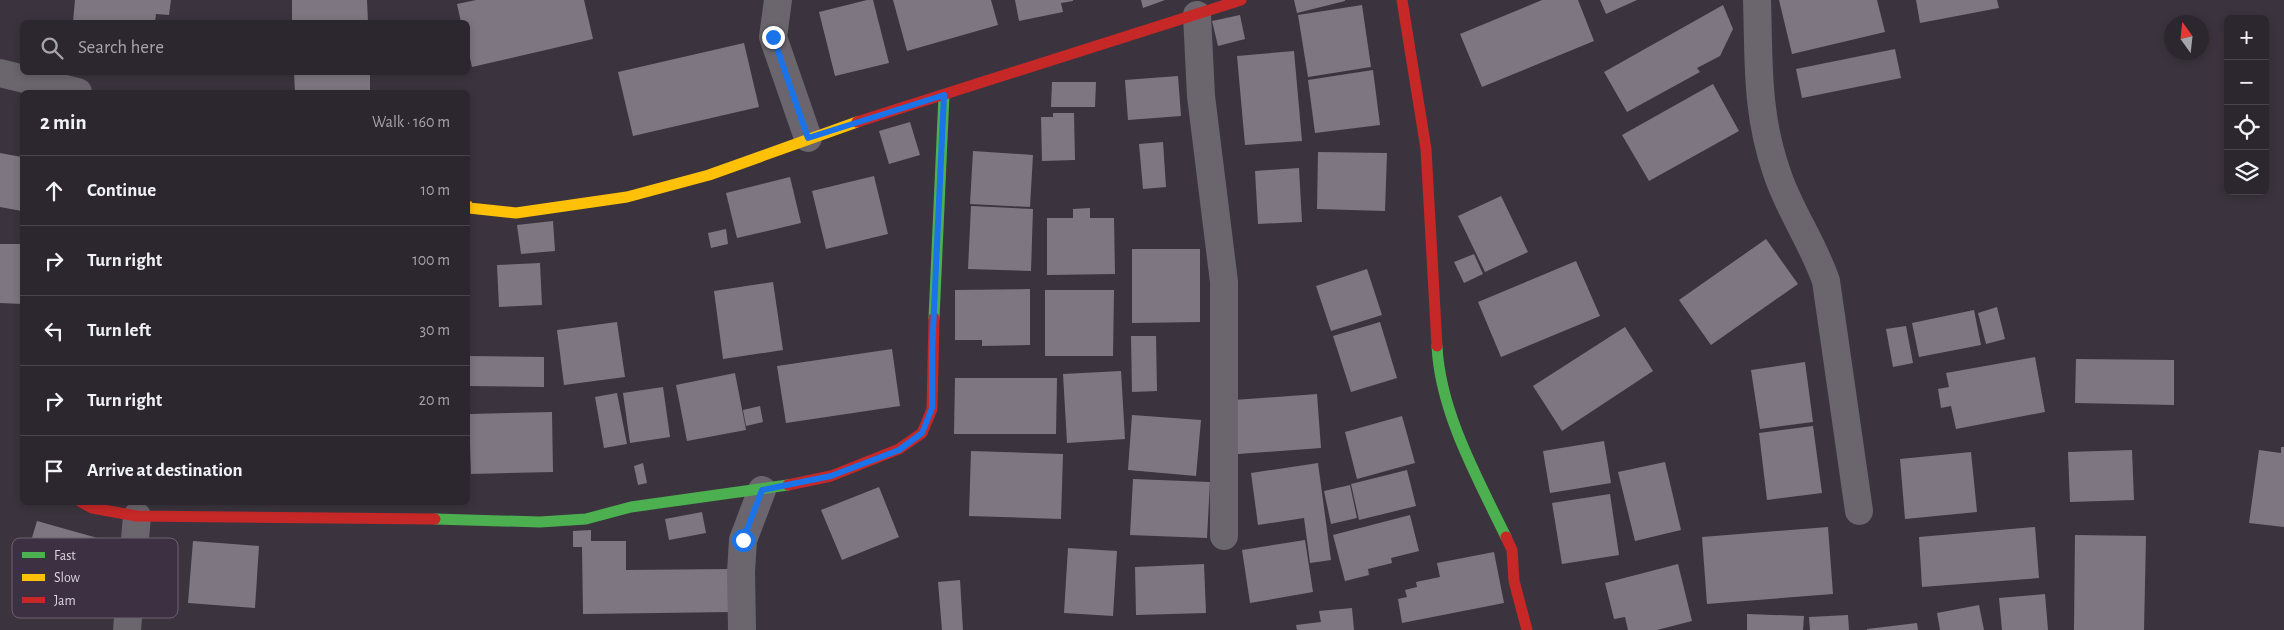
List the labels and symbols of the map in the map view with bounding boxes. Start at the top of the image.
north arrow [2164,15,2209,60]
route end [762,26,785,49]
route start [732,529,755,552]
legend [12,538,178,618]
text: Fast [54,549,76,563]
text: Slow [54,571,81,585]
text: Jam [54,594,76,608]

